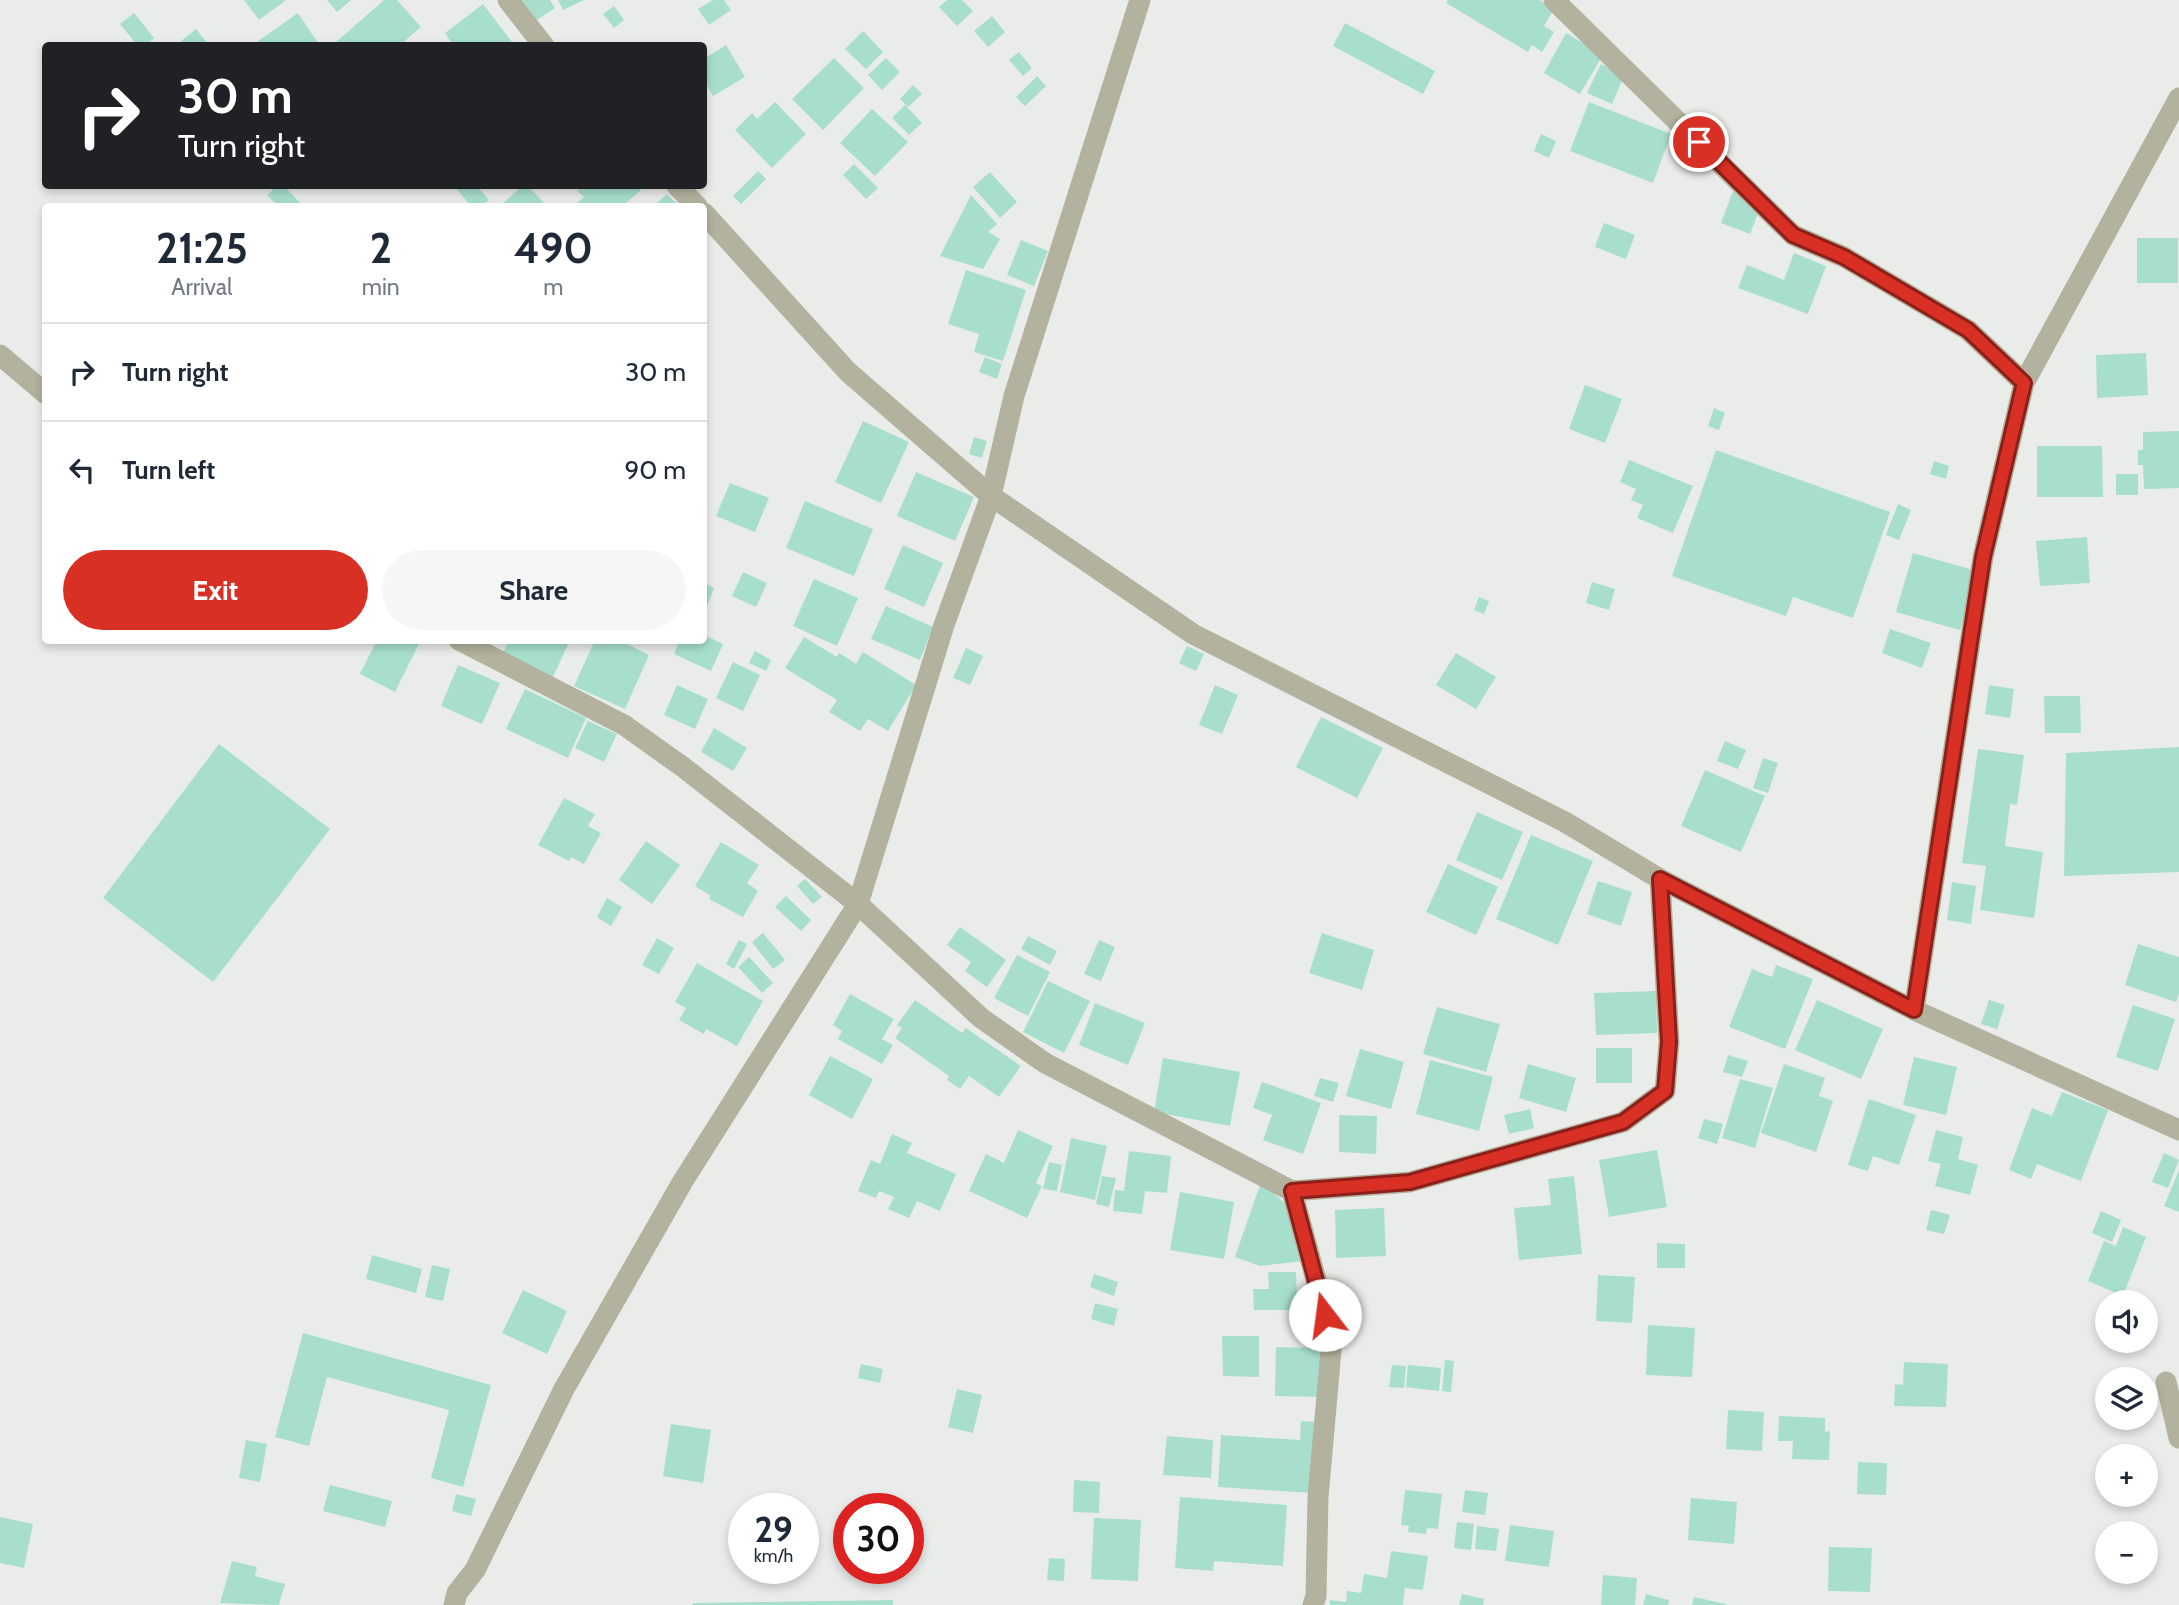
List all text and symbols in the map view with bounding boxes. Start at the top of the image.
text: 30 m [178,66,293,125]
icon: right [63,70,154,161]
pin [1669,112,1729,172]
icon: arrive [1680,123,1718,161]
text: Turn right [178,126,305,165]
text: 21:25 [156,222,248,274]
text: 2 [370,222,392,274]
text: 490 [514,222,593,274]
text: Arrival [171,273,233,301]
text: min [362,273,400,301]
text: m [543,273,563,301]
icon: right [63,353,101,391]
text: Turn right [122,356,228,388]
text: 30 m [625,356,686,388]
icon: left [63,451,101,489]
text: Turn left [122,454,215,486]
text: 90 m [624,454,686,486]
button: Exit [63,550,368,630]
button: Share [382,550,686,630]
position arrow [1288,1278,1362,1352]
map controls [2095,1290,2158,1584]
button: sound [2095,1290,2158,1353]
button: layers [2095,1367,2158,1430]
button: + [2095,1444,2158,1507]
speed limit sign: 30 [833,1493,924,1584]
text: 29 [754,1508,793,1551]
button: − [2095,1521,2158,1584]
text: km/h [754,1545,793,1567]

